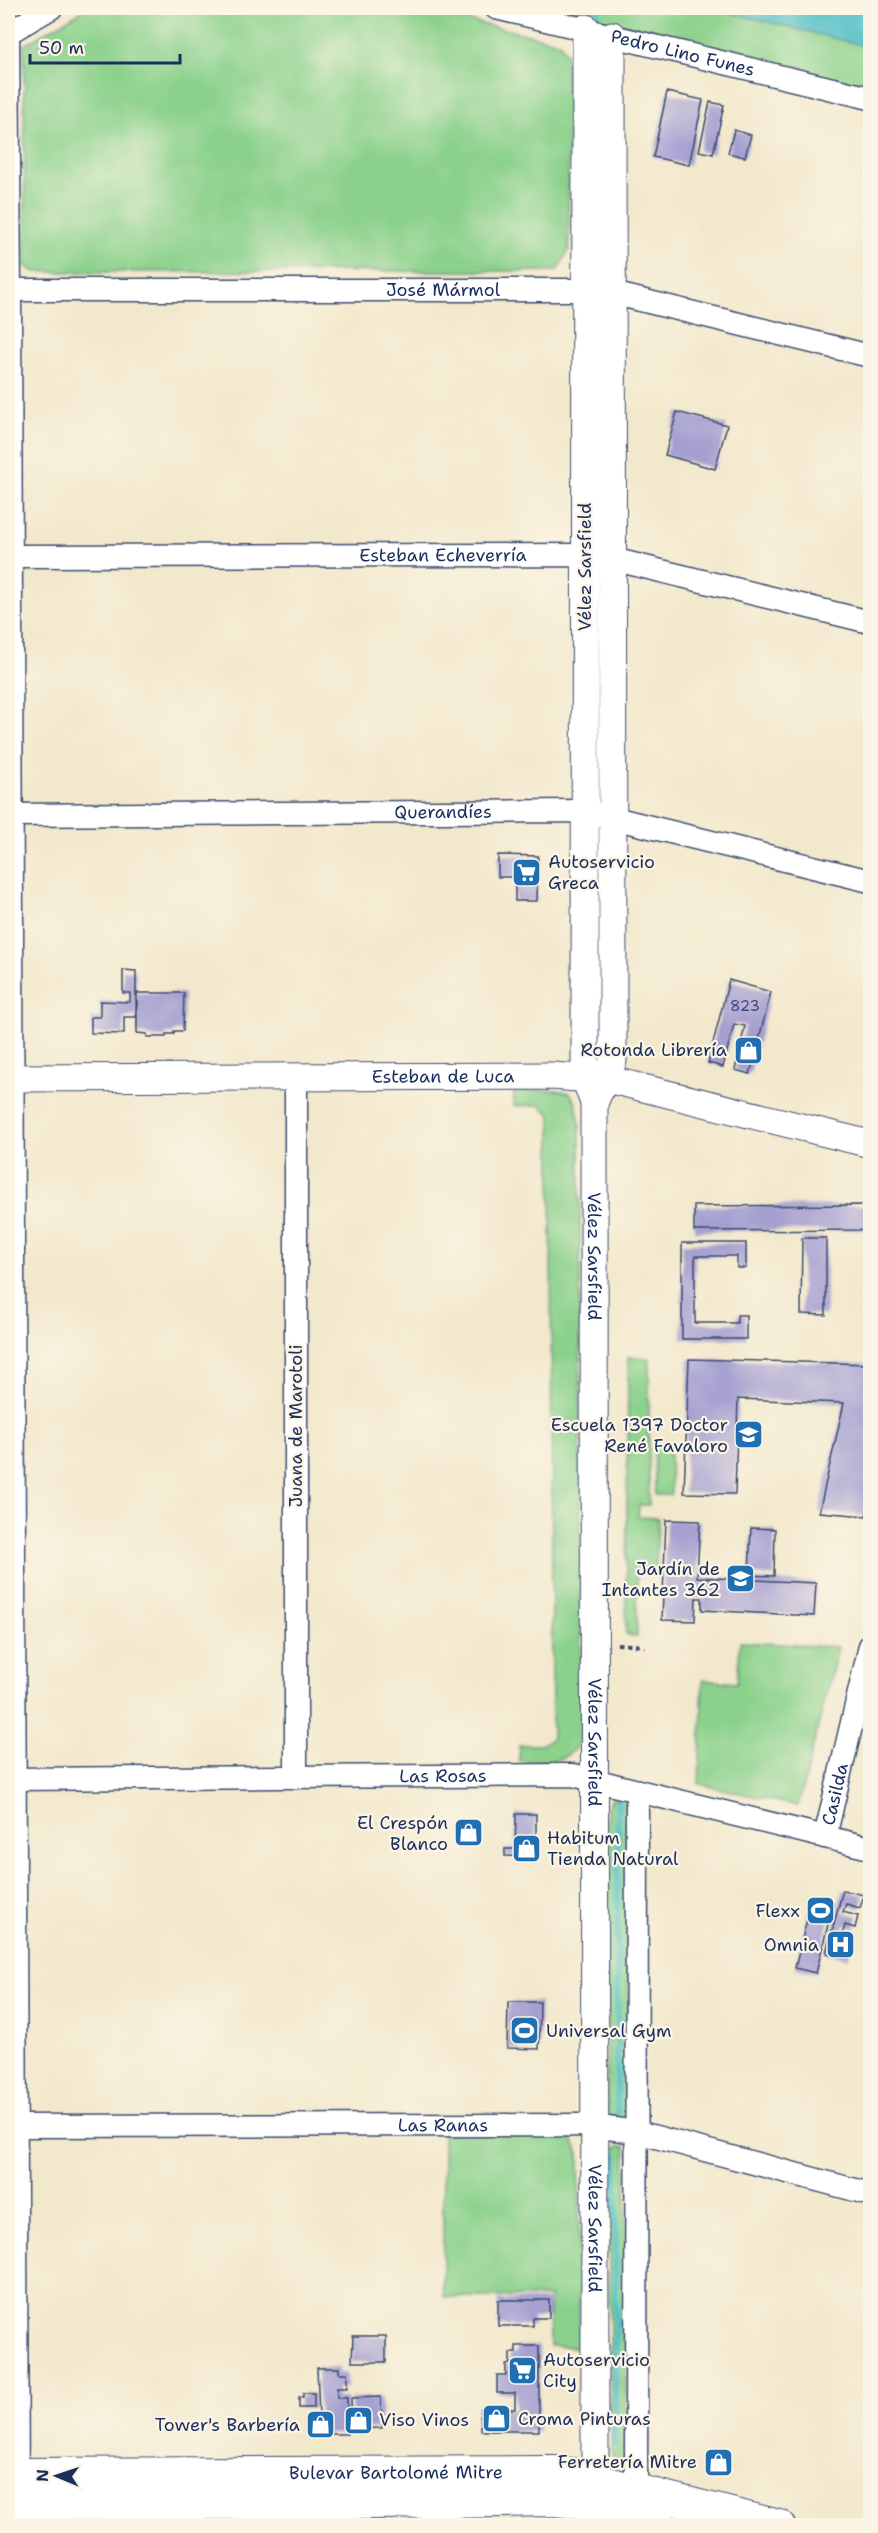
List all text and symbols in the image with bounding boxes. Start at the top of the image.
street label: Pedro Lino Funes [608,24,757,82]
scale bar [30,27,180,65]
text: 50 m [39,36,84,60]
street label: José Mármol [386,278,501,302]
street label: Vélez Sarsfield [573,503,597,631]
street label: Esteban Echeverría [359,543,527,567]
street label: Querandíes [394,800,492,824]
place label: Autoservicio Greca [548,850,655,895]
supermarket icon: Autoservicio Greca [511,856,543,888]
house number: 823 [730,996,760,1016]
shop icon: Rotonda Librería [732,1034,764,1066]
place label: Rotonda Librería [580,1038,727,1062]
street label: Esteban de Luca [372,1064,514,1089]
street label: Vélez Sarsfield [582,1192,606,1321]
street label: Juana de Marotoli [284,1344,308,1508]
place label: Escuela 1397 Doctor René Favaloro [551,1413,728,1458]
school or university icon: Escuela 1397 Doctor René Favaloro [733,1419,765,1451]
place label: Jardín de Intantes 362 [602,1557,720,1602]
school or university icon: Jardín de Intantes 362 [725,1563,757,1595]
street label: Vélez Sarsfield [582,1678,607,1807]
street label: Casilda [816,1761,854,1828]
street label: Las Rosas [399,1764,487,1788]
place label: El Crespón Blanco [357,1811,448,1856]
shop icon: El Crespón Blanco [453,1817,485,1849]
place label: Habitum Tienda Natural [547,1826,679,1871]
shop icon: Habitum Tienda Natural [510,1832,542,1864]
sports icon: Flexx [805,1895,837,1927]
place label: Flexx [756,1899,800,1923]
hospital icon: Omnia [824,1929,856,1961]
place label: Omnia [764,1933,819,1957]
sports icon: Universal Gym [509,2015,541,2047]
place label: Universal Gym [546,2019,671,2043]
street label: Las Ranas [398,2113,488,2137]
street label: Vélez Sarsfield [583,2164,607,2293]
place label: Autoservicio City [543,2348,650,2393]
supermarket icon: Autoservicio City [506,2354,538,2386]
shop icon: Croma Pinturas [481,2403,513,2435]
shop icon: Viso Vinos [342,2404,374,2436]
place label: Croma Pinturas [518,2407,651,2431]
place label: Viso Vinos [379,2408,469,2432]
shop icon: Tower's Barbería [305,2409,337,2441]
place label: Tower's Barbería [155,2413,300,2437]
north arrow [27,2446,87,2506]
shop icon: Ferretería Mitre [702,2446,734,2478]
place label: Ferretería Mitre [558,2450,697,2474]
street label: Bulevar Bartolomé Mitre [289,2460,503,2485]
text: N [32,2469,53,2482]

